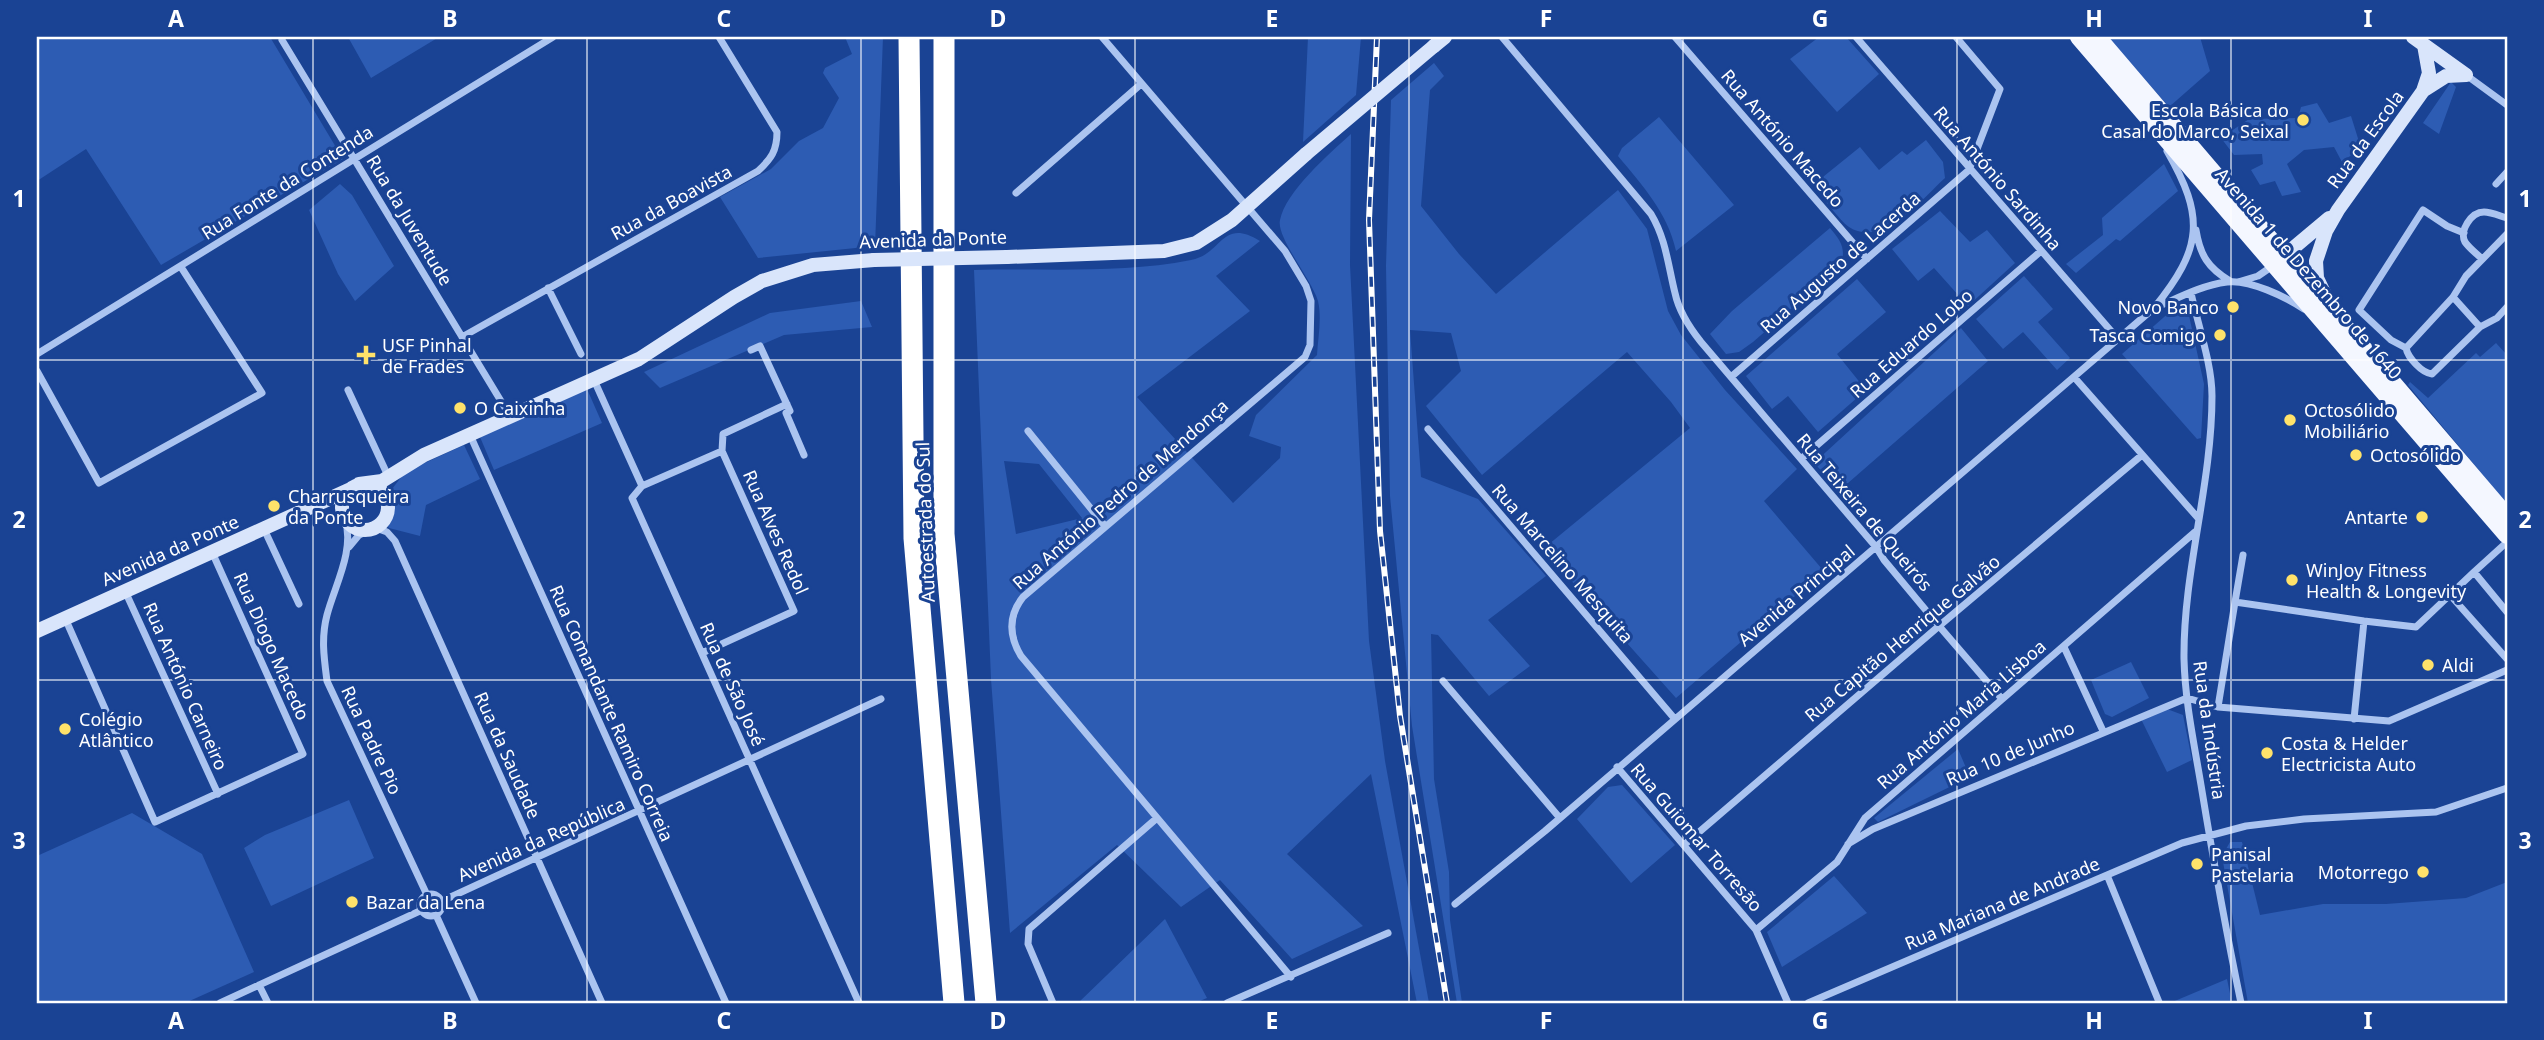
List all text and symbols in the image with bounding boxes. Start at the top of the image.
text: A [168,2,184,34]
text: B [442,2,458,34]
text: C [717,2,732,34]
text: D [990,2,1006,34]
text: E [1266,2,1278,34]
text: F [1540,2,1552,34]
text: G [1812,2,1828,34]
text: H [2085,2,2103,34]
text: I [2364,2,2373,34]
street label: Rua António Macedo [1716,64,1850,212]
street label: Rua da Escola [2321,85,2409,193]
place label: Escola Básica do Casal do Marco, Seixal [2101,98,2289,143]
street label: Rua António Sardinha [1929,101,2067,255]
marker: Escola Básica do Casal do Marco, Seixal [2295,112,2311,128]
street label: Rua Fonte da Contenda [197,119,377,245]
street label: Rua da Juventude [362,150,458,290]
street label: Rua da Boavista [606,159,736,245]
street label: Avenida 1 de Dezembro de 1640 [2211,162,2407,384]
text: 1 [12,182,26,214]
text: 1 [2518,182,2532,214]
street label: Rua Augusto de Lacerda [1755,186,1925,338]
street label: Avenida da Ponte [859,224,1007,254]
street label: Rua Eduardo Lobo [1844,283,1978,403]
place label: Novo Banco [2118,295,2219,319]
marker: Novo Banco [2225,299,2241,315]
place label: Tasca Comigo [2090,323,2206,347]
marker: Tasca Comigo [2212,327,2228,343]
place label: USF Pinhal de Frades [382,333,472,378]
marker: USF Pinhal de Frades [356,345,376,365]
street label: Rua António Pedro de Mendonça [1007,394,1233,594]
place label: O Caixinha [474,396,565,420]
place label: Octosólido Mobiliário [2304,398,2395,443]
marker: O Caixinha [452,400,468,416]
marker: Octosólido Mobiliário [2282,412,2298,428]
street label: Rua Teixeira de Queirós [1792,428,1938,596]
street label: Autoestrada do Sul [910,441,940,603]
place label: Octosólido [2370,443,2461,467]
marker: Octosólido [2348,447,2364,463]
street label: Rua Alves Redol [738,466,814,598]
street label: Rua Marcelino Mesquita [1487,478,1639,648]
place label: Charrusqueira da Ponte [288,484,409,529]
marker: Charrusqueira da Ponte [266,498,282,514]
text: 2 [12,503,26,535]
text: 2 [2518,503,2532,535]
place label: Antarte [2345,505,2408,529]
street label: Avenida da Ponte [98,509,242,591]
marker: Antarte [2414,509,2430,525]
street label: Avenida Principal [1733,539,1859,651]
street label: Rua Capitão Henrique Galvão [1799,549,2005,727]
place label: WinJoy Fitness Health & Longevity [2306,558,2467,603]
street label: Rua Diogo Macedo [229,568,315,724]
marker: WinJoy Fitness Health & Longevity [2284,572,2300,588]
street label: Rua Comandante Ramiro Correia [544,581,680,845]
street label: Rua António Carneiro [138,598,234,774]
street label: Rua de São José [695,618,771,750]
street label: Rua António Maria Lisboa [1871,634,2051,794]
place label: Aldi [2442,653,2474,677]
marker: Aldi [2420,657,2436,673]
street label: Rua da Indústria [2188,659,2232,801]
street label: Rua Padre Pio [336,682,408,798]
street label: Rua da Saudade [469,688,547,822]
place label: Colégio Atlântico [79,707,154,752]
street label: Rua 10 de Junho [1942,715,2078,791]
marker: Colégio Atlântico [57,721,73,737]
place label: Costa & Helder Electricista Auto [2281,731,2416,776]
marker: Costa & Helder Electricista Auto [2259,745,2275,761]
street label: Rua Guiomar Torresão [1626,758,1768,916]
street label: Avenida da República [453,791,629,887]
text: 3 [12,824,26,856]
text: 3 [2518,824,2532,856]
place label: Panisal Pastelaria [2211,842,2294,887]
street label: Rua Mariana de Andrade [1901,851,2103,955]
marker: Panisal Pastelaria [2189,856,2205,872]
place label: Motorrego [2318,860,2409,884]
marker: Motorrego [2415,864,2431,880]
place label: Bazar da Lena [366,890,485,914]
marker: Bazar da Lena [344,894,360,910]
text: A [168,1004,184,1036]
text: B [442,1004,458,1036]
text: C [717,1004,732,1036]
text: D [990,1004,1006,1036]
text: E [1266,1004,1278,1036]
text: F [1540,1004,1552,1036]
text: G [1812,1004,1828,1036]
text: H [2085,1004,2103,1036]
text: I [2364,1004,2373,1036]

